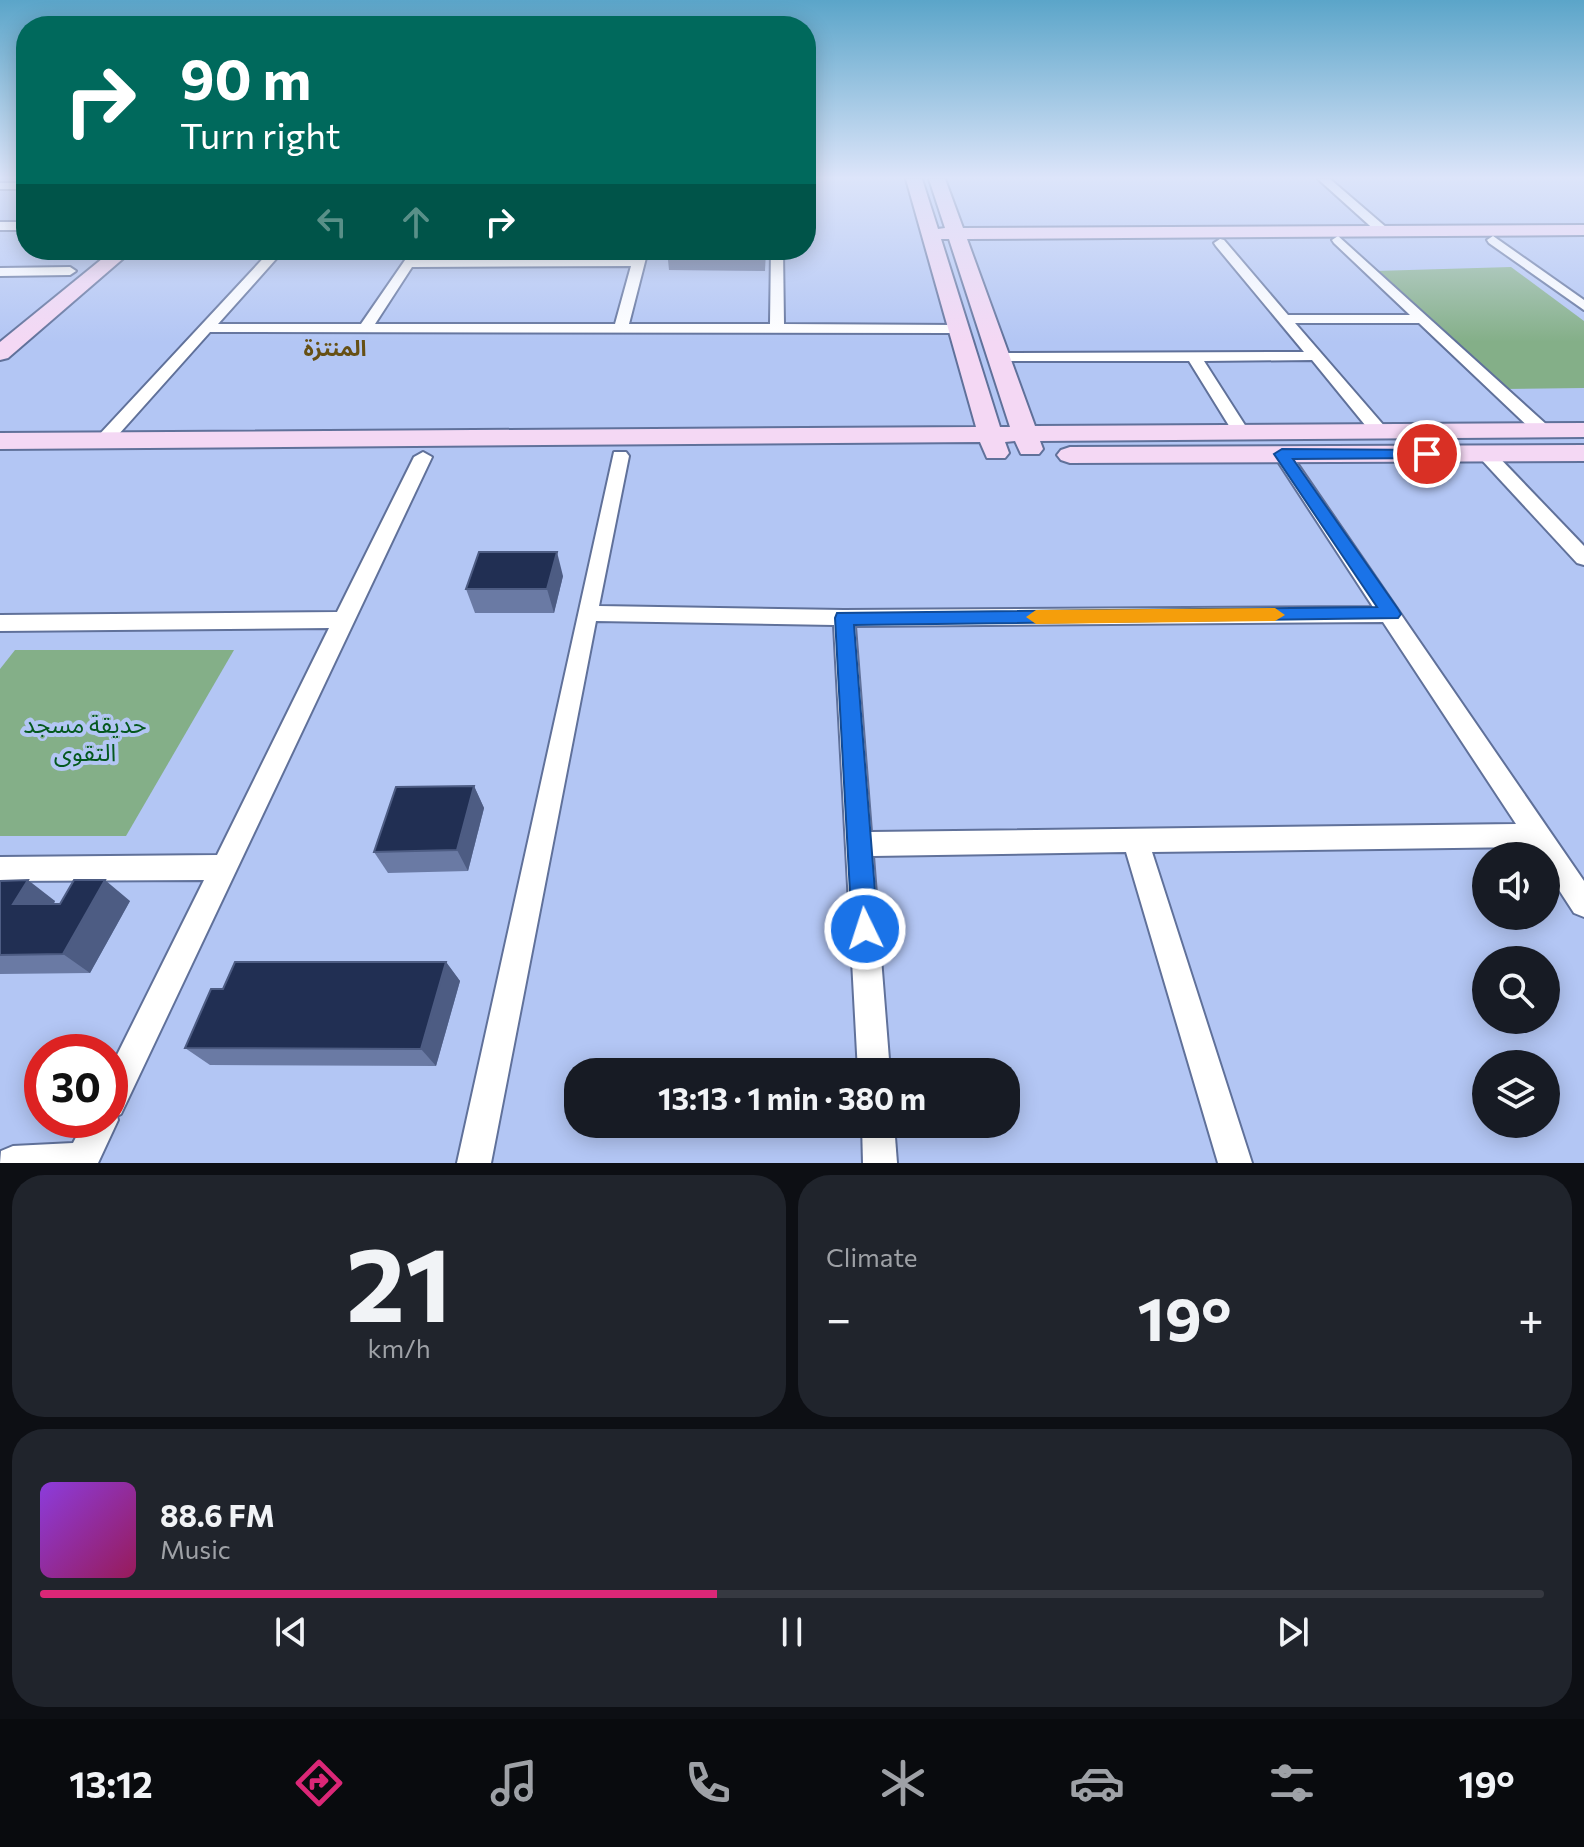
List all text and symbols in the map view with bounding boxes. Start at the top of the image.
text: 90 m [180,43,311,112]
icon: right [48,48,152,152]
text: Turn right [180,112,341,156]
icon: left [310,200,354,244]
icon: ahead [394,200,438,244]
icon: right [478,200,522,244]
district label: المنتزة [303,334,367,361]
pin [1393,420,1461,488]
icon: arrive [1405,432,1449,476]
park label: حديقة مسجد التقوى [23,709,147,767]
map controls [1472,842,1560,1138]
button: sound [1472,842,1560,930]
position arrow [823,887,907,971]
button: search [1472,946,1560,1034]
speed limit sign: 30 [24,1034,128,1138]
button: layers [1472,1050,1560,1138]
text: 13:13 · 1 min · 380 m [658,1079,926,1116]
text: 21 [346,1216,452,1343]
text: Climate [826,1241,918,1272]
text: 19° [1137,1280,1232,1353]
text: − [826,1290,851,1344]
text: + [1518,1290,1544,1344]
text: km/h [367,1332,431,1363]
text: 88.6 FM [160,1496,275,1533]
text: Music [160,1533,231,1564]
icon: previous [269,1610,313,1654]
icon: pause [770,1610,814,1654]
icon: next [1271,1610,1315,1654]
icon: directions [291,1755,347,1811]
icon: music [486,1755,542,1811]
icon: phone [680,1755,736,1811]
icon: climate [875,1755,931,1811]
icon: car [1069,1755,1125,1811]
icon: filters [1264,1755,1320,1811]
text: 13:12 [69,1761,153,1805]
text: 19° [1458,1761,1515,1805]

